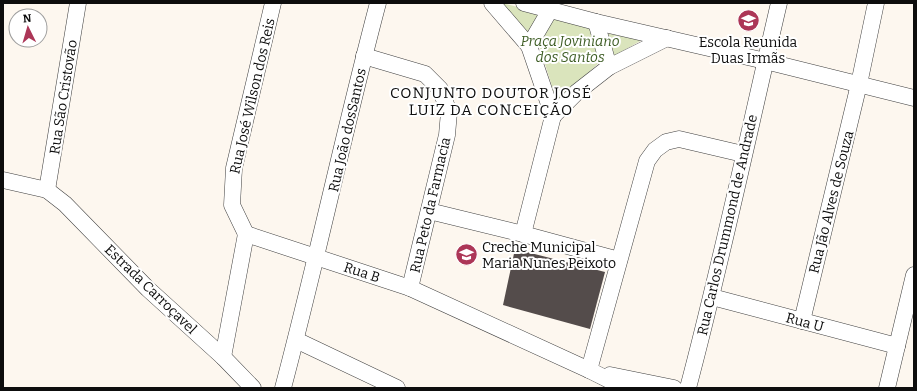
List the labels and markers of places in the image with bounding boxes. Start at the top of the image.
school or university icon: Escola Reunida Duas Irmãs [735,7,761,33]
place label: Escola Reunida Duas Irmãs [699,34,798,67]
place label: Creche Municipal Maria Nunes Peixoto [482,239,616,272]
school or university icon: Creche Municipal Maria Nunes Peixoto [453,242,479,268]

